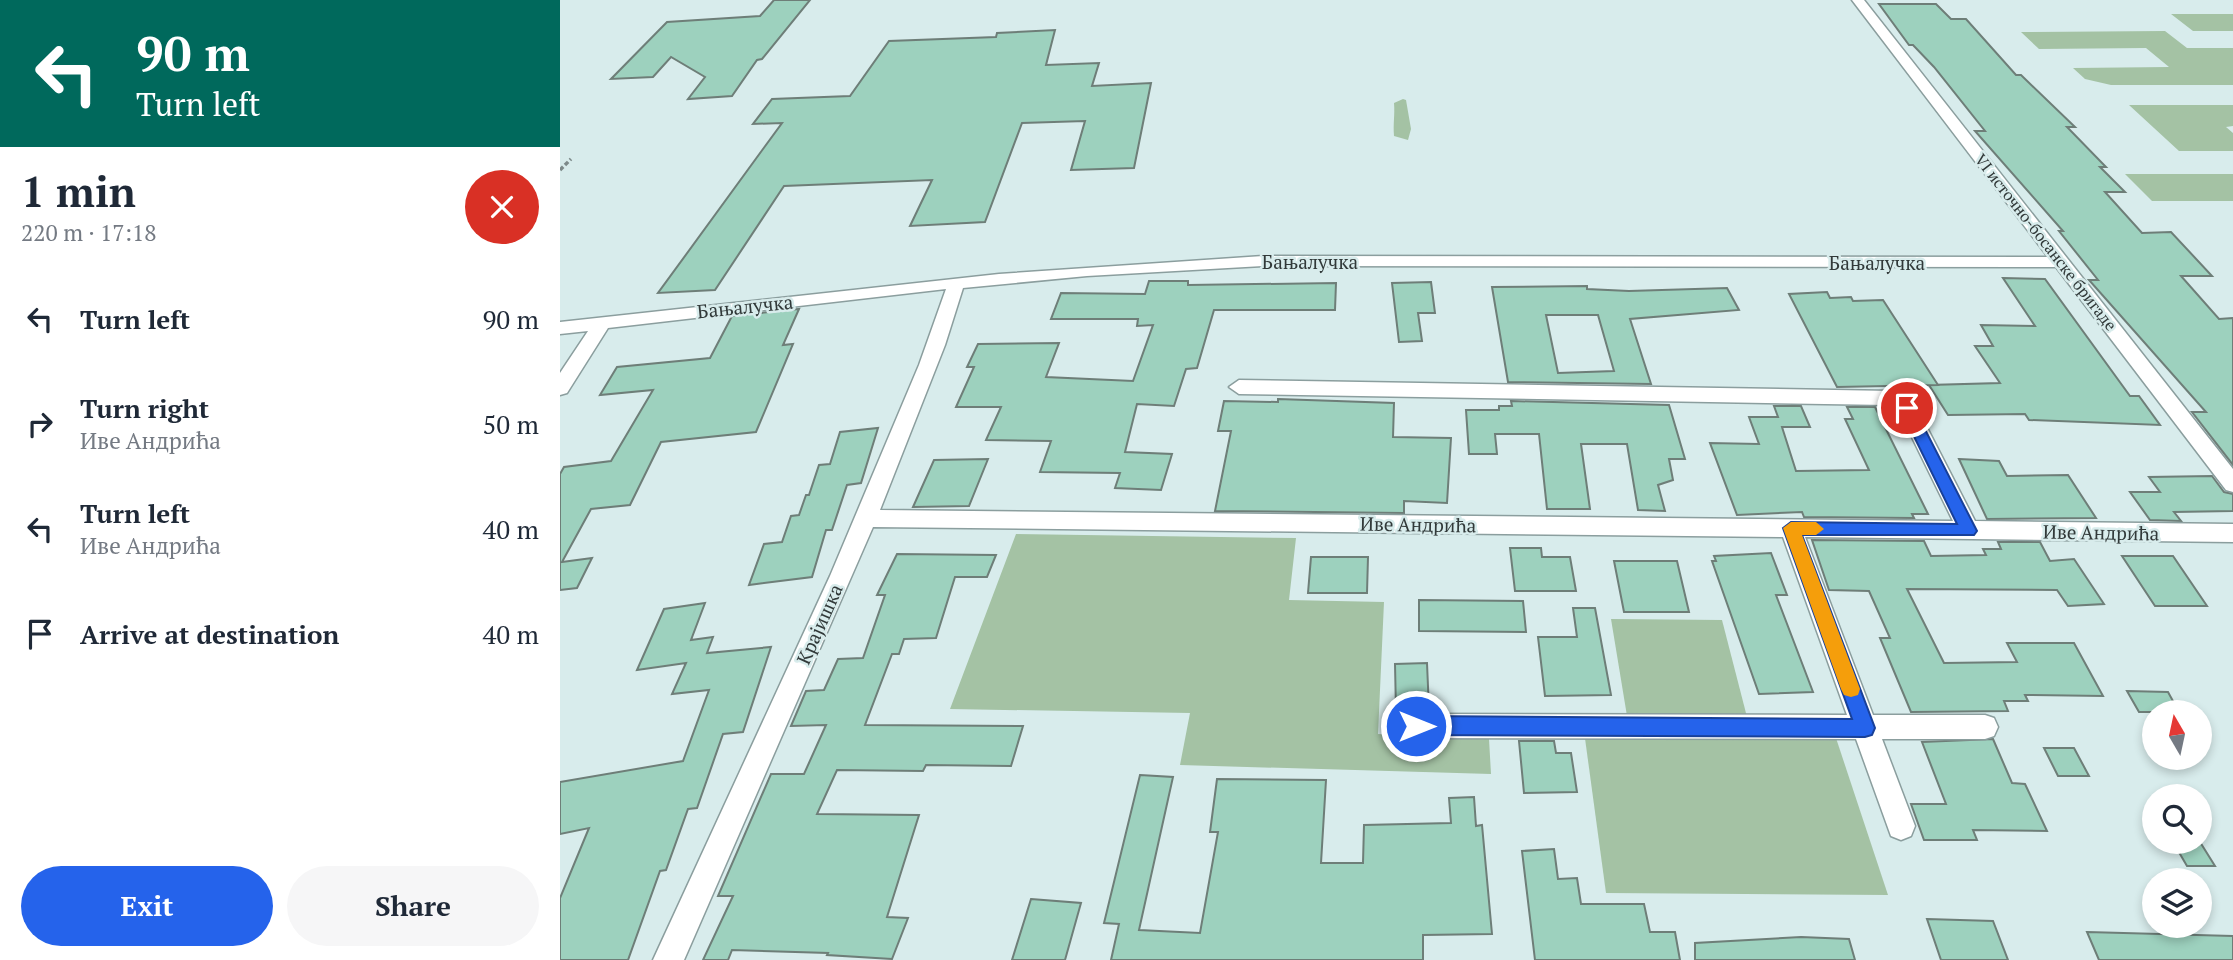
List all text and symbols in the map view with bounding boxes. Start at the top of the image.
text: 90 m [136,20,250,85]
icon: left [21,28,112,119]
text: Turn left [136,83,260,125]
street label: VI источно-босанске бригаде [1970,149,2122,335]
text: 1 min [21,163,136,219]
button: close [465,170,539,244]
text: 220 m · 17:18 [21,217,156,248]
street label: Бањалучка [1262,249,1359,274]
street label: Бањалучка [1829,250,1926,275]
street label: Бањалучка [696,288,795,323]
icon: left [21,300,59,338]
text: Turn left [80,302,190,336]
text: 90 m [483,302,539,336]
pin [1877,378,1937,438]
icon: arrive [1888,389,1926,427]
text: Turn right [80,391,209,425]
icon: right [21,405,59,443]
text: 50 m [483,407,539,441]
text: Иве Андрића [80,425,221,456]
text: Turn left [80,496,190,530]
icon: left [21,510,59,548]
street label: Иве Андрића [1360,510,1477,538]
text: 40 m [483,512,539,546]
street label: Иве Андрића [2043,518,2160,546]
text: Иве Андрића [80,530,221,561]
street label: Крајишка [790,580,848,668]
icon: arrive [21,615,59,653]
text: Arrive at destination [80,617,339,651]
text: 40 m [483,617,539,651]
position arrow [1379,689,1453,763]
north arrow [2142,700,2212,770]
map controls [2142,700,2212,938]
button: search [2142,784,2212,854]
button: Exit [21,866,273,946]
button: Share [287,866,539,946]
button: layers [2142,868,2212,938]

